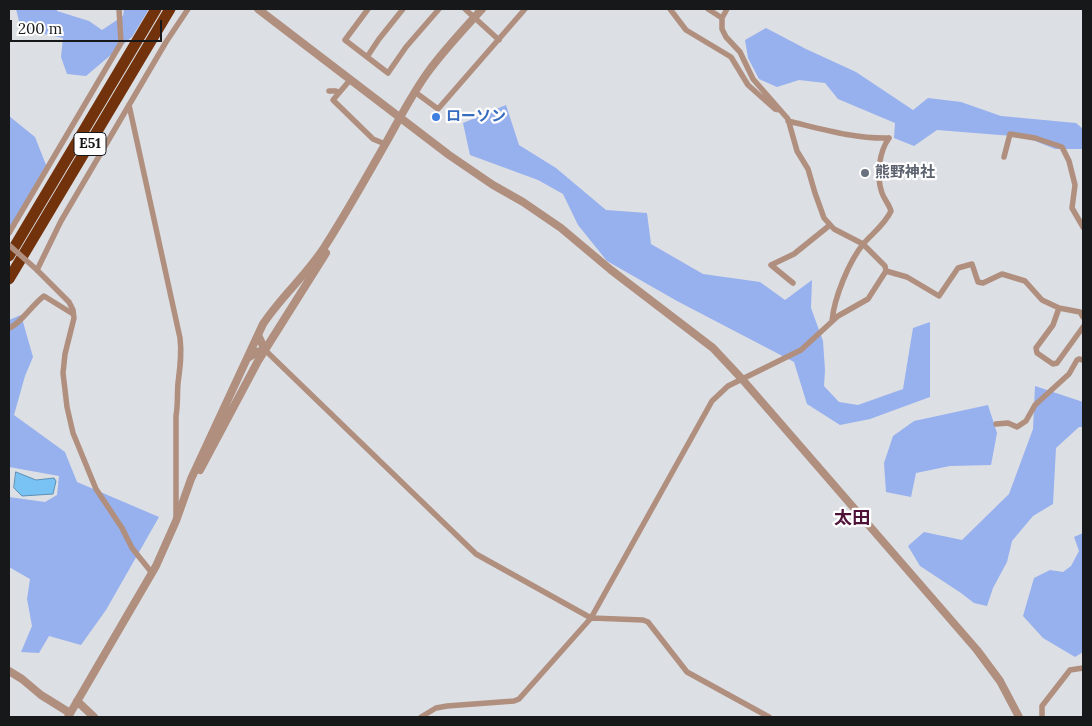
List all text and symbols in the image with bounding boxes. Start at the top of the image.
scale bar [12,10,165,42]
text: 200 m [18,19,62,38]
place label: ローソン [446,108,506,126]
marker: ローソン [430,111,442,123]
road number: E51 [74,132,106,156]
place label: 熊野神社 [875,164,935,182]
marker: 熊野神社 [859,167,871,179]
district label: 太田 [834,508,870,530]

